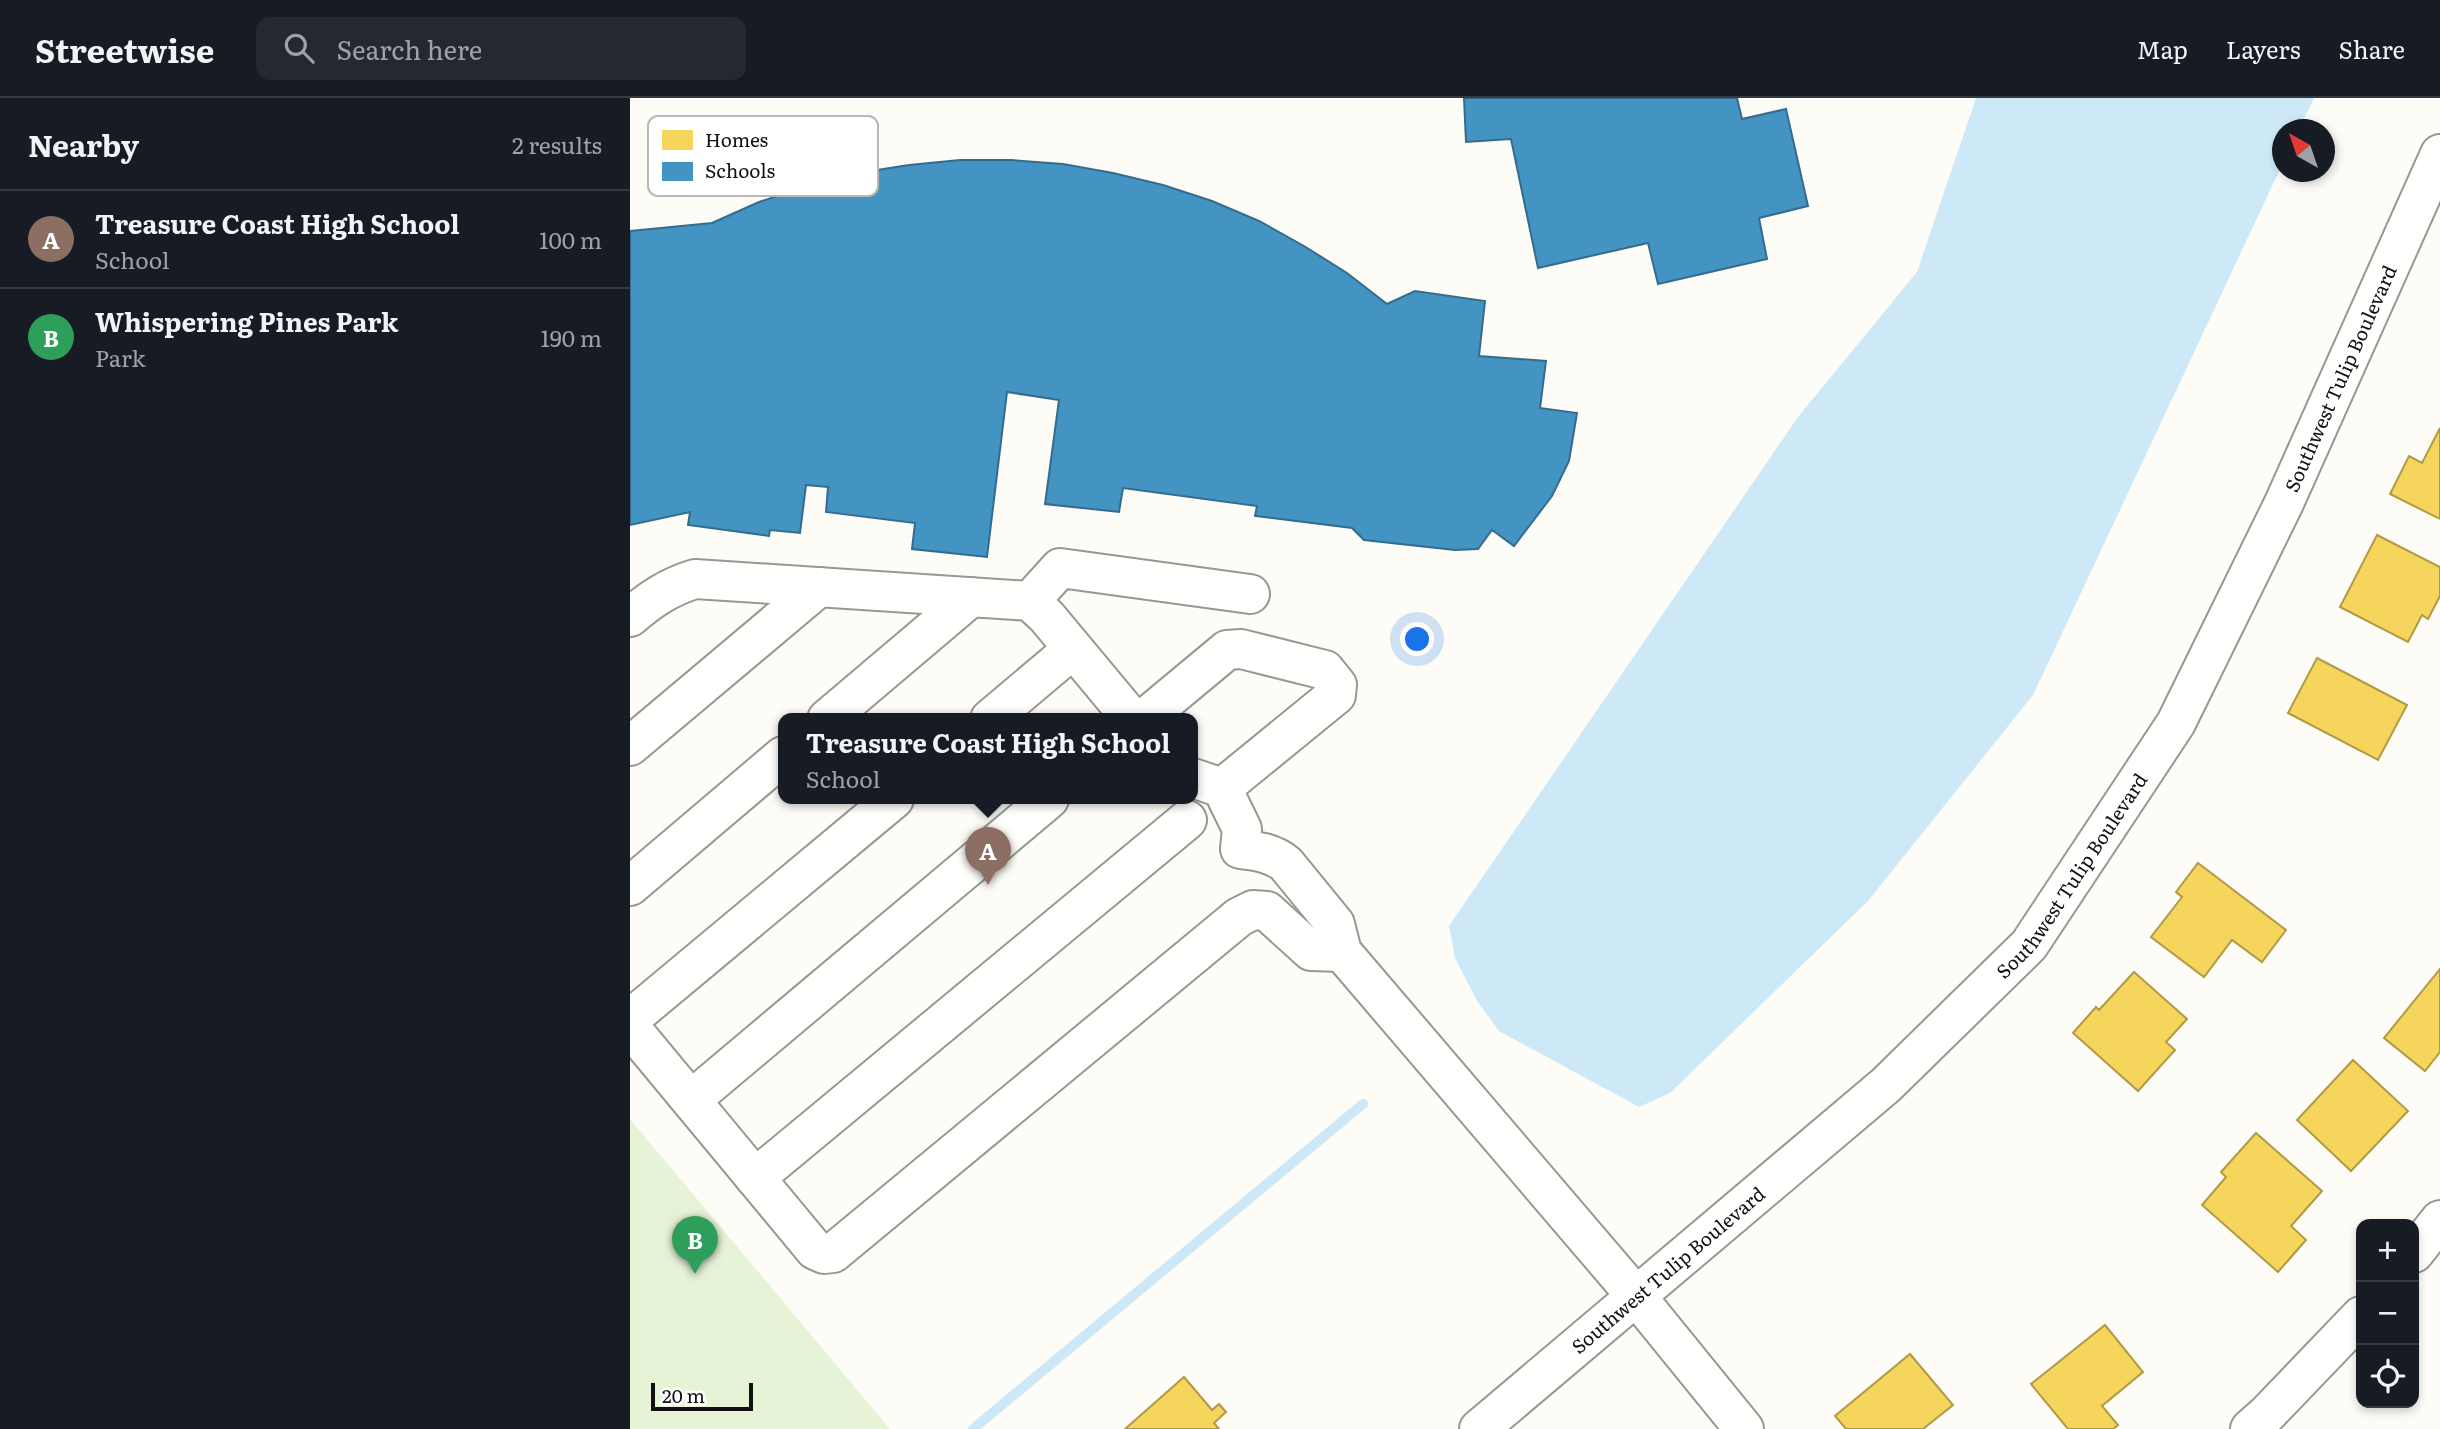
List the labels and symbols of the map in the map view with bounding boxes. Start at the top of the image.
legend [648,116,878,196]
north arrow [2272,119,2335,182]
text: Homes [705,125,769,153]
text: Schools [705,156,776,184]
street label: Southwest Tulip Boulevard [2277,260,2403,496]
your location [1400,622,1434,656]
street label: Southwest Tulip Boulevard [1989,767,2153,984]
pin: A [965,827,1011,885]
street label: Southwest Tulip Boulevard [1565,1179,1771,1360]
pin: B [672,1216,718,1274]
scale bar [651,1380,752,1412]

